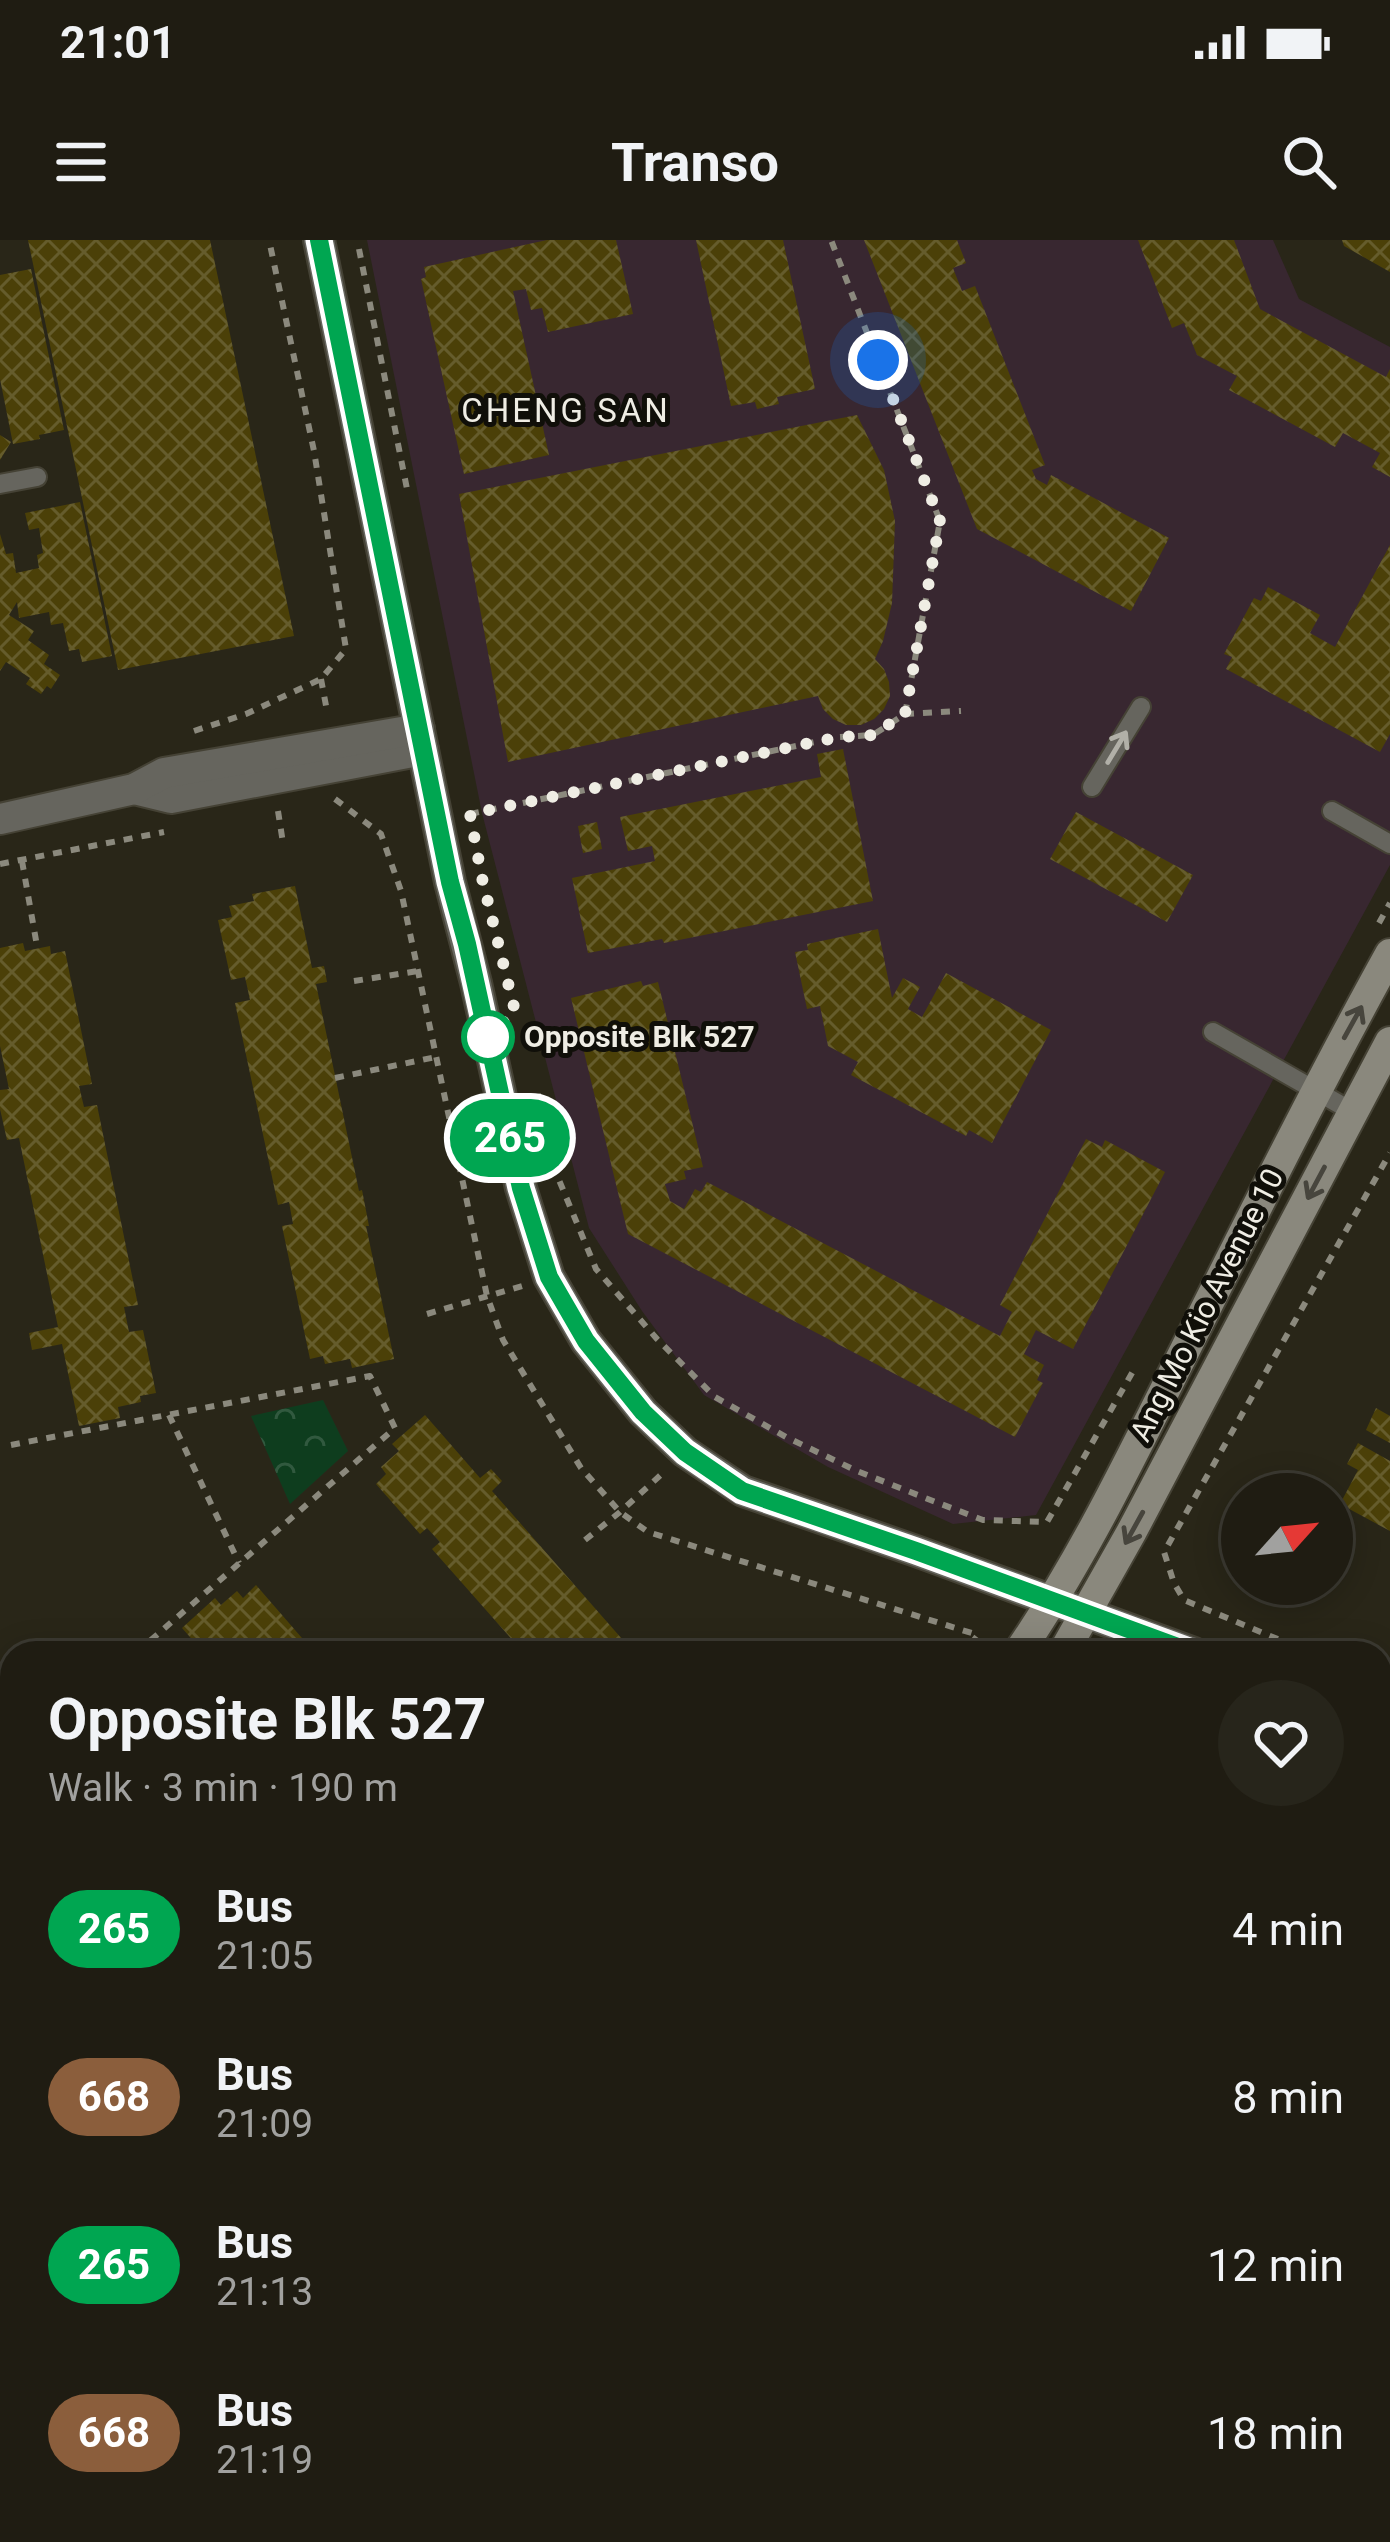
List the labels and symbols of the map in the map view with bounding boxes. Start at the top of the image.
your location [848,330,908,390]
district label: CHENG SAN [461,391,671,430]
one-way arrow [1105,731,1129,765]
one-way arrow [1342,1005,1365,1040]
marker: Opposite Blk 527 [463,1012,513,1062]
place label: Opposite Blk 527 [524,1019,755,1054]
line badge: 265 [441,1099,579,1177]
street label: Ang Mo Kio Avenue 10 [1123,1163,1290,1447]
one-way arrow [1304,1164,1327,1199]
north arrow [1221,1473,1353,1605]
one-way arrow [1122,1509,1145,1544]

